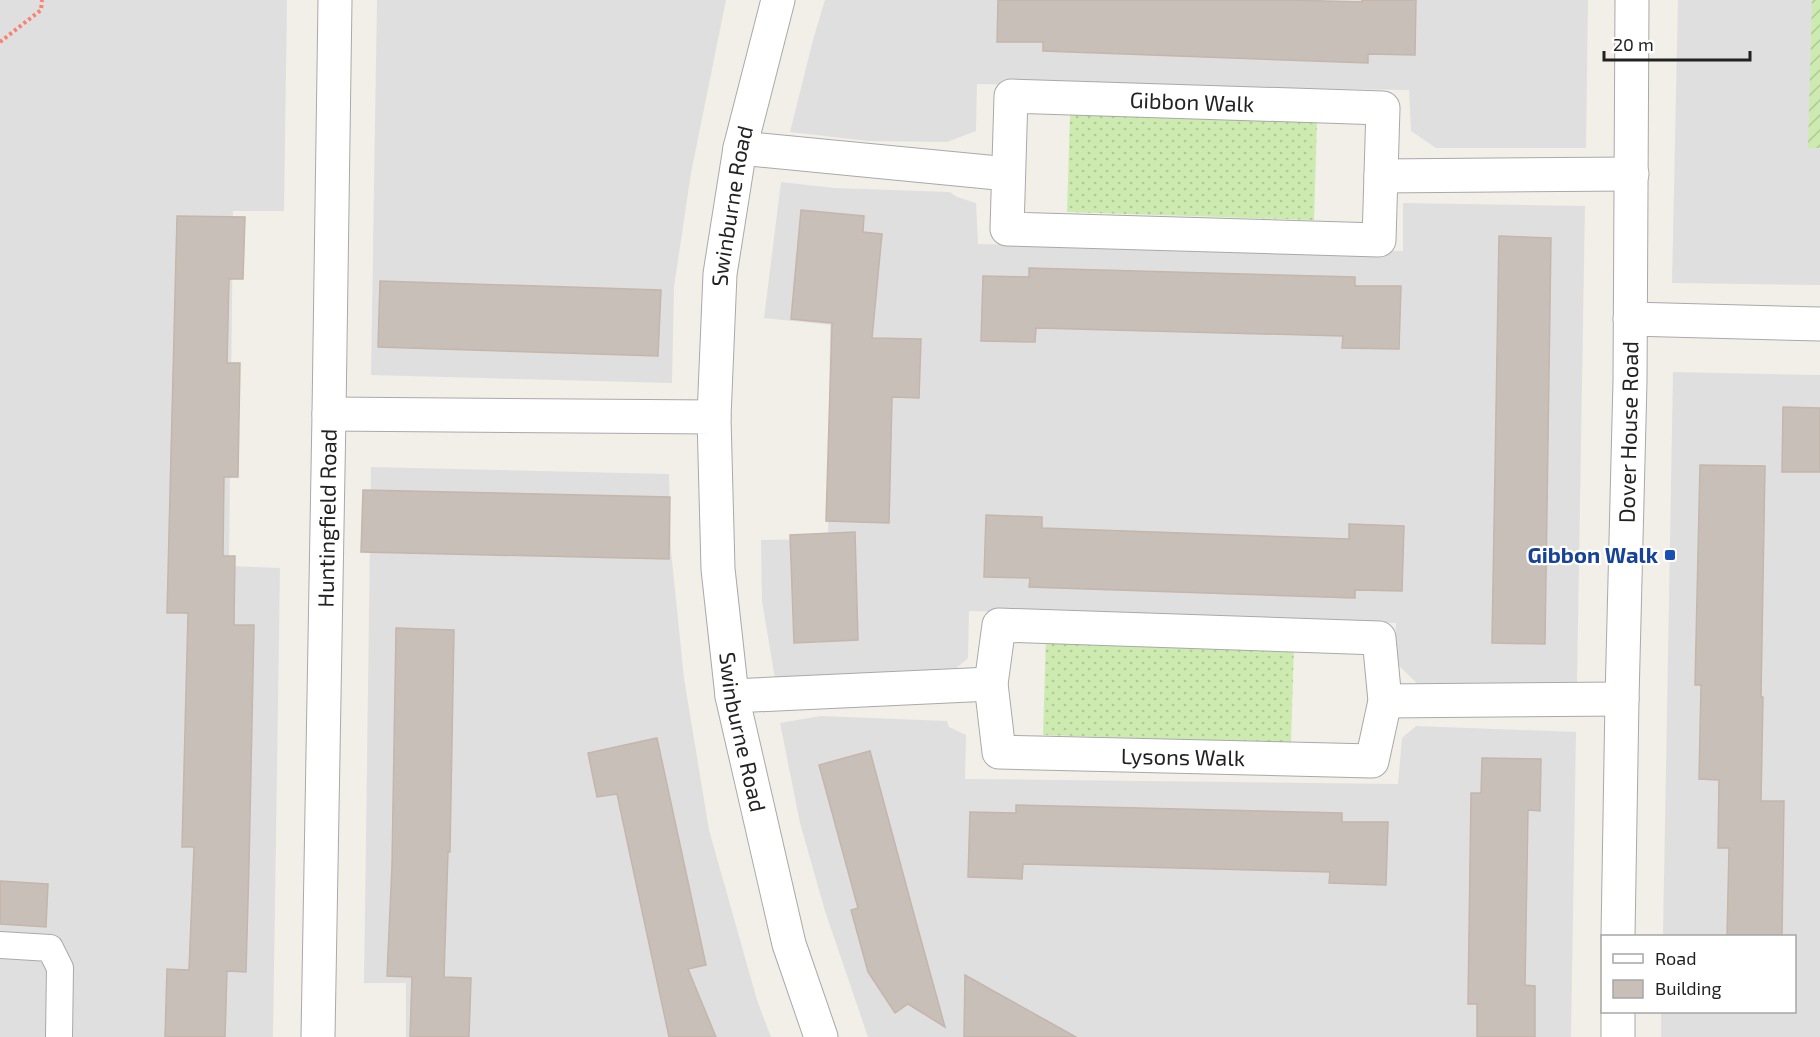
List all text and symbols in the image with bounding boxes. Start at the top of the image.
scale bar [1604,24,1750,62]
text: 20 m [1613,33,1654,55]
street label: Gibbon Walk [1129,86,1255,116]
street label: Swinburne Road [705,123,757,287]
street label: Dover House Road [1612,341,1642,523]
street label: Huntingfield Road [312,428,341,608]
place label: Gibbon Walk [1527,541,1659,567]
marker: Gibbon Walk [1663,548,1677,562]
street label: Swinburne Road [715,651,772,814]
street label: Lysons Walk [1121,742,1245,770]
legend [1601,935,1796,1013]
text: Road [1655,947,1696,969]
text: Building [1655,977,1722,999]

